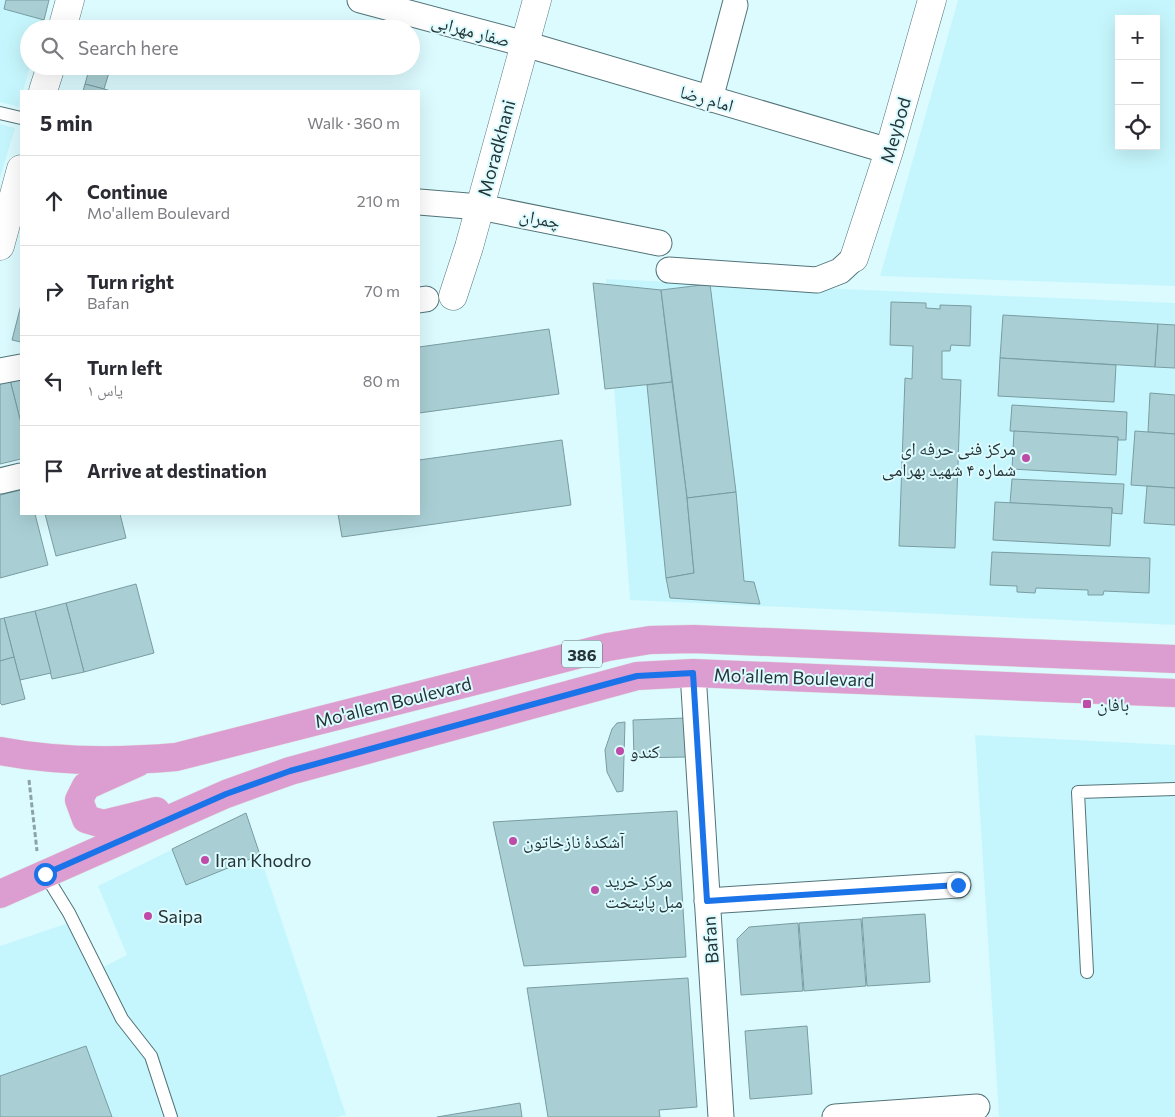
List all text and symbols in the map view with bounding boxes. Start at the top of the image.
street label: صفار مهرابی [429,9,512,52]
map controls [1115,15,1160,150]
button: + [1115,15,1160,60]
search box [20,20,420,75]
icon: search [38,34,66,62]
text: Search here [78,36,178,59]
button: − [1115,60,1160,105]
street label: امام رضا [677,80,736,118]
street label: Meybod [875,94,915,166]
street label: Moradkhani [473,97,519,199]
button: locate [1115,105,1160,150]
text: 5 min [40,110,93,135]
text: Walk · 360 m [307,113,400,132]
text: Continue [87,180,167,203]
icon: ahead [40,187,68,215]
text: 210 m [357,191,400,210]
text: Mo'allem Boulevard [87,203,230,222]
street label: چمران [518,203,562,234]
text: Turn right [87,270,174,293]
icon: right [40,277,68,305]
text: 70 m [364,281,400,300]
text: Bafan [87,293,129,312]
text: Turn left [87,356,162,379]
icon: left [40,367,68,395]
text: 80 m [363,371,400,390]
text: یاس ۱ [87,380,123,399]
place label: مرکز فنی حرفه ای شماره ۴ شهید بهرامی [882,437,1016,481]
marker: مرکز فنی حرفه ای شماره ۴ شهید بهرامی [1020,452,1032,464]
icon: arrive [40,457,68,485]
text: Arrive at destination [87,459,267,482]
road number: 386 [562,641,602,668]
street label: Mo'allem Boulevard [713,663,875,691]
street label: Mo'allem Boulevard [312,672,474,732]
place label: بافان [1097,693,1129,716]
marker: بافان [1081,698,1093,710]
place label: کندو [630,740,660,762]
marker: کندو [614,745,626,757]
place label: آشکدهٔ نازخاتون [523,830,625,853]
marker: آشکدهٔ نازخاتون [507,835,519,847]
place label: Iran Khodro [215,849,311,871]
marker: Iran Khodro [199,854,211,866]
route start [34,863,57,886]
place label: مرکز خرید مبل پایتخت [605,869,683,913]
route end [947,874,970,897]
marker: مرکز خرید مبل پایتخت [589,884,601,896]
place label: Saipa [158,905,203,927]
marker: Saipa [142,910,154,922]
street label: Bafan [697,915,723,965]

